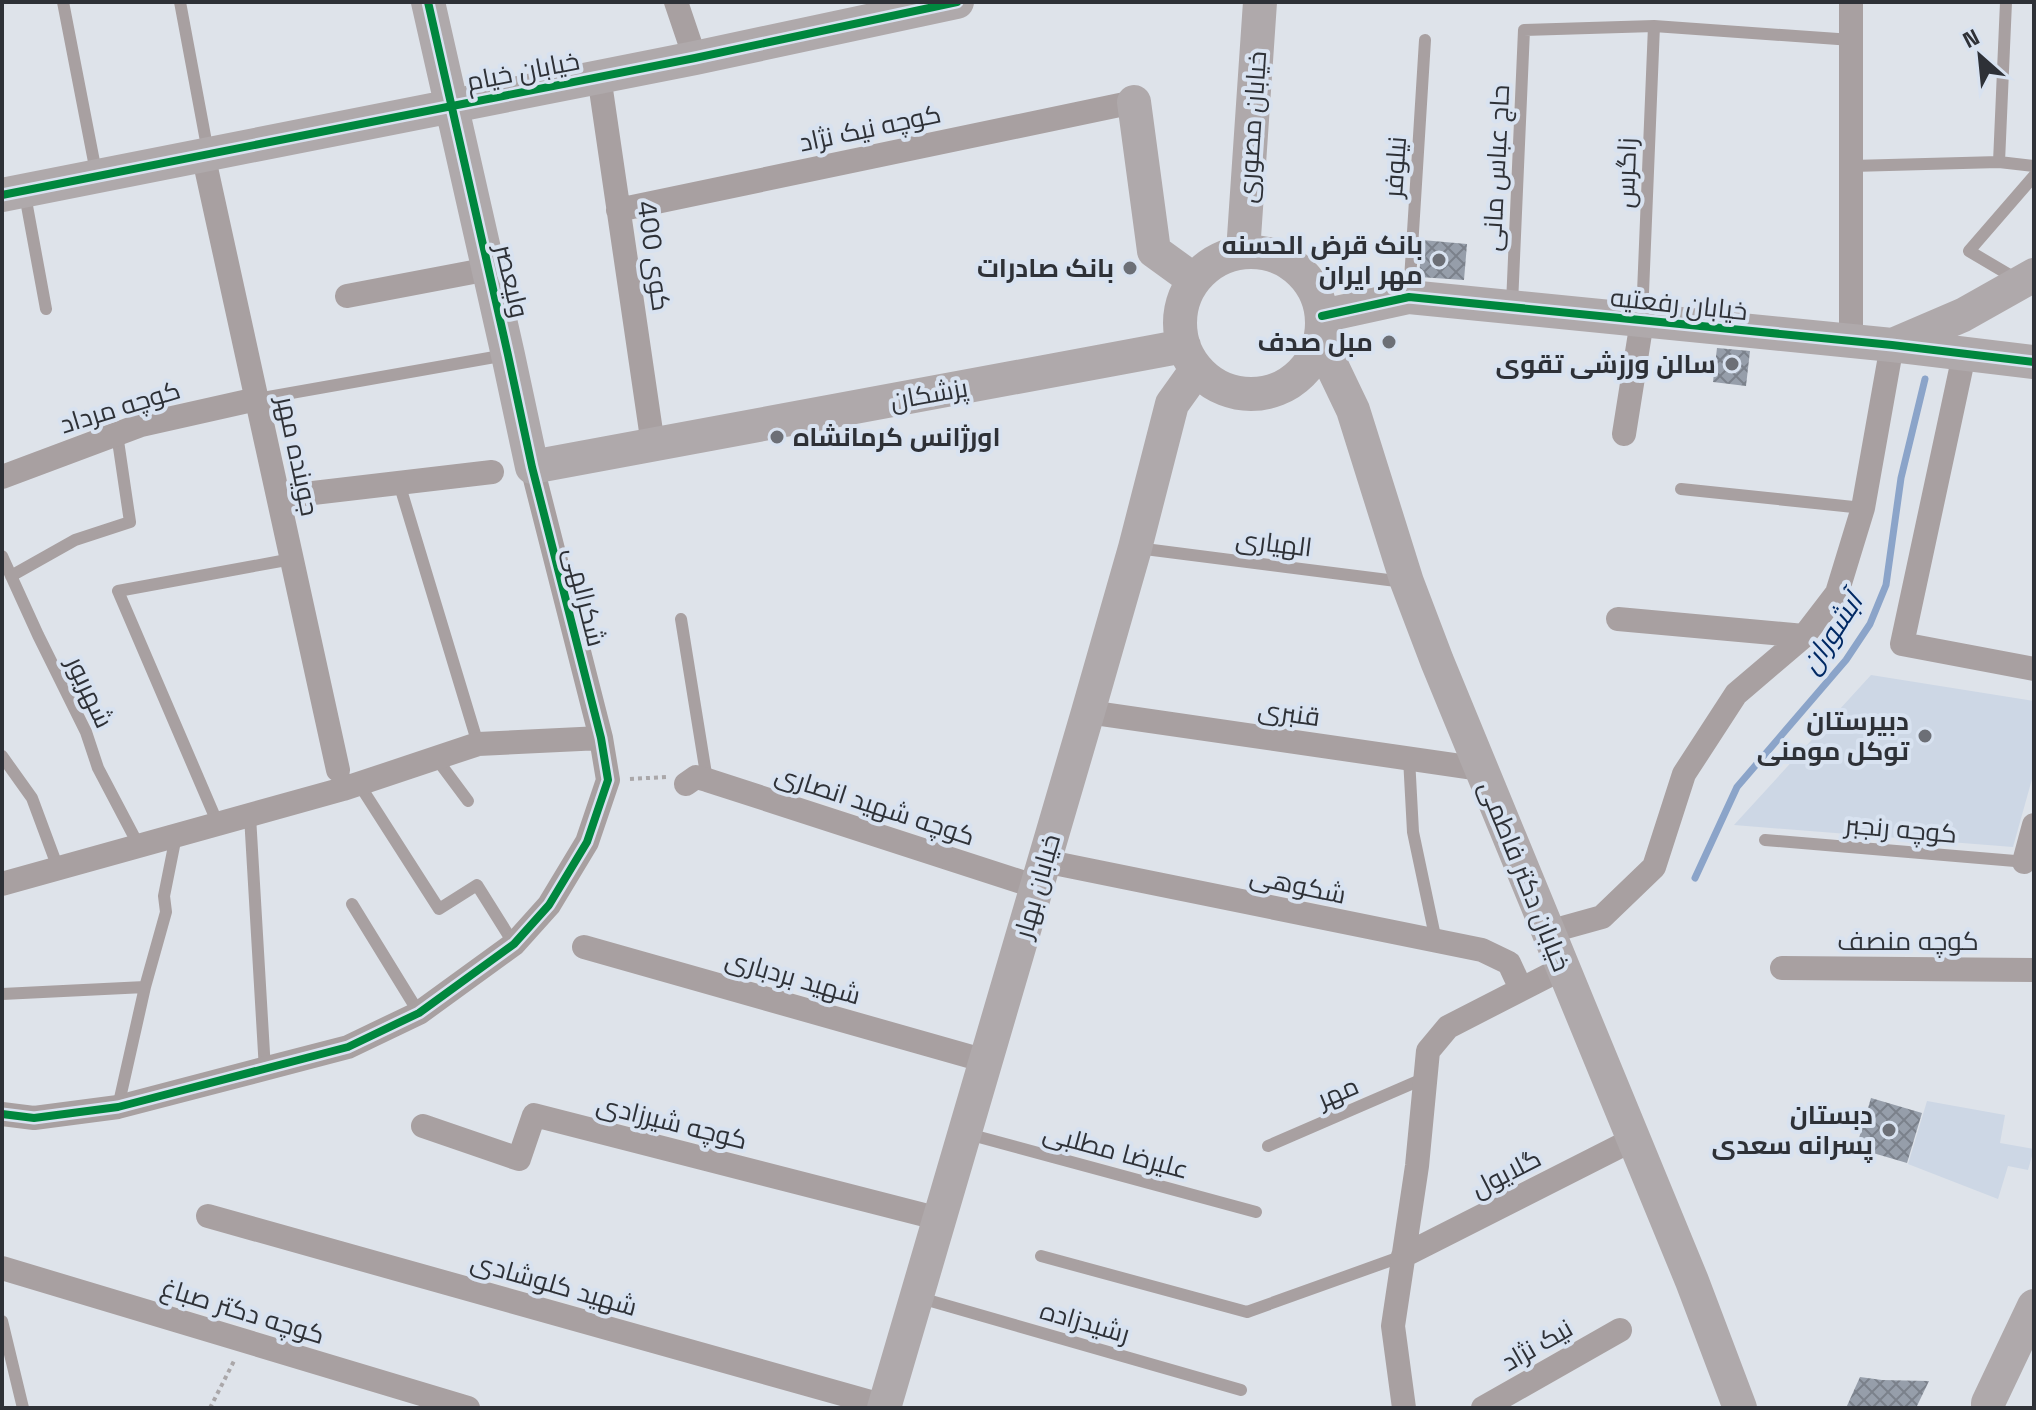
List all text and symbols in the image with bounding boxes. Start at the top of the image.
north arrow [1940,16,2020,96]
text: N [1958,22,1984,54]
street label: خیابان خیام [464,43,583,100]
street label: خیابان مصوری [1230,50,1274,204]
street label: حاج عباس مانی [1475,84,1517,252]
street label: کوچه نیک نژاد [796,96,944,160]
street label: نیلوفر [1376,135,1414,201]
street label: زاگرس [1608,137,1644,209]
street label: کوی 400 [629,199,679,313]
place label: بانک قرض الحسنه مهر ایران [1222,228,1423,292]
street label: ولیعصر [487,239,537,321]
place label: بانک صادرات [977,251,1114,285]
marker: بانک قرض الحسنه مهر ایران [1430,251,1448,269]
marker: بانک صادرات [1121,259,1139,277]
street label: خیابان رفعتیه [1609,280,1749,328]
place label: مبل صدف [1258,325,1373,359]
marker: مبل صدف [1380,333,1398,351]
place label: سالن ورزشی تقوی [1496,347,1716,381]
marker: سالن ورزشی تقوی [1723,355,1741,373]
street label: پزشکان [887,370,971,418]
street label: کوچه مرداد [56,373,184,441]
street label: جوینده مهر [268,391,327,519]
place label: اورژانس کرمانشاه [793,420,1001,454]
marker: اورژانس کرمانشاه [768,428,786,446]
street label: الهیاری [1234,521,1314,565]
street label: شکرالهی [556,544,614,650]
water label: آبشوران [1792,581,1873,680]
street label: شهریور [58,649,121,733]
street label: قنبری [1256,692,1322,734]
place label: دبیرستان توکل مومنی [1757,704,1910,768]
marker: دبیرستان توکل مومنی [1916,727,1934,745]
street label: کوچه شهید انصاری [771,757,979,853]
street label: خیابان دکتر فاطمی [1471,776,1579,976]
street label: کوچه رنجبر [1842,807,1958,851]
street label: خیابان بهار [1005,830,1068,944]
street label: شکوهی [1247,858,1349,912]
street label: کوچه منصف [1837,924,1979,958]
street label: شهید بردباری [722,942,864,1012]
street label: مهر [1310,1068,1364,1117]
street label: کوچه شیرزادی [593,1087,751,1157]
place label: دبستان پسرانه سعدی [1712,1098,1873,1163]
street label: علیرضا مطلبی [1040,1115,1192,1187]
marker: دبستان پسرانه سعدی [1880,1121,1898,1139]
street label: گلایول [1465,1141,1547,1205]
street label: شهید کلوشادی [467,1244,641,1324]
street label: کوچه دکتر صباغ [157,1270,329,1352]
street label: رشیدزاده [1036,1293,1134,1351]
street label: نیک نژاد [1495,1311,1579,1379]

